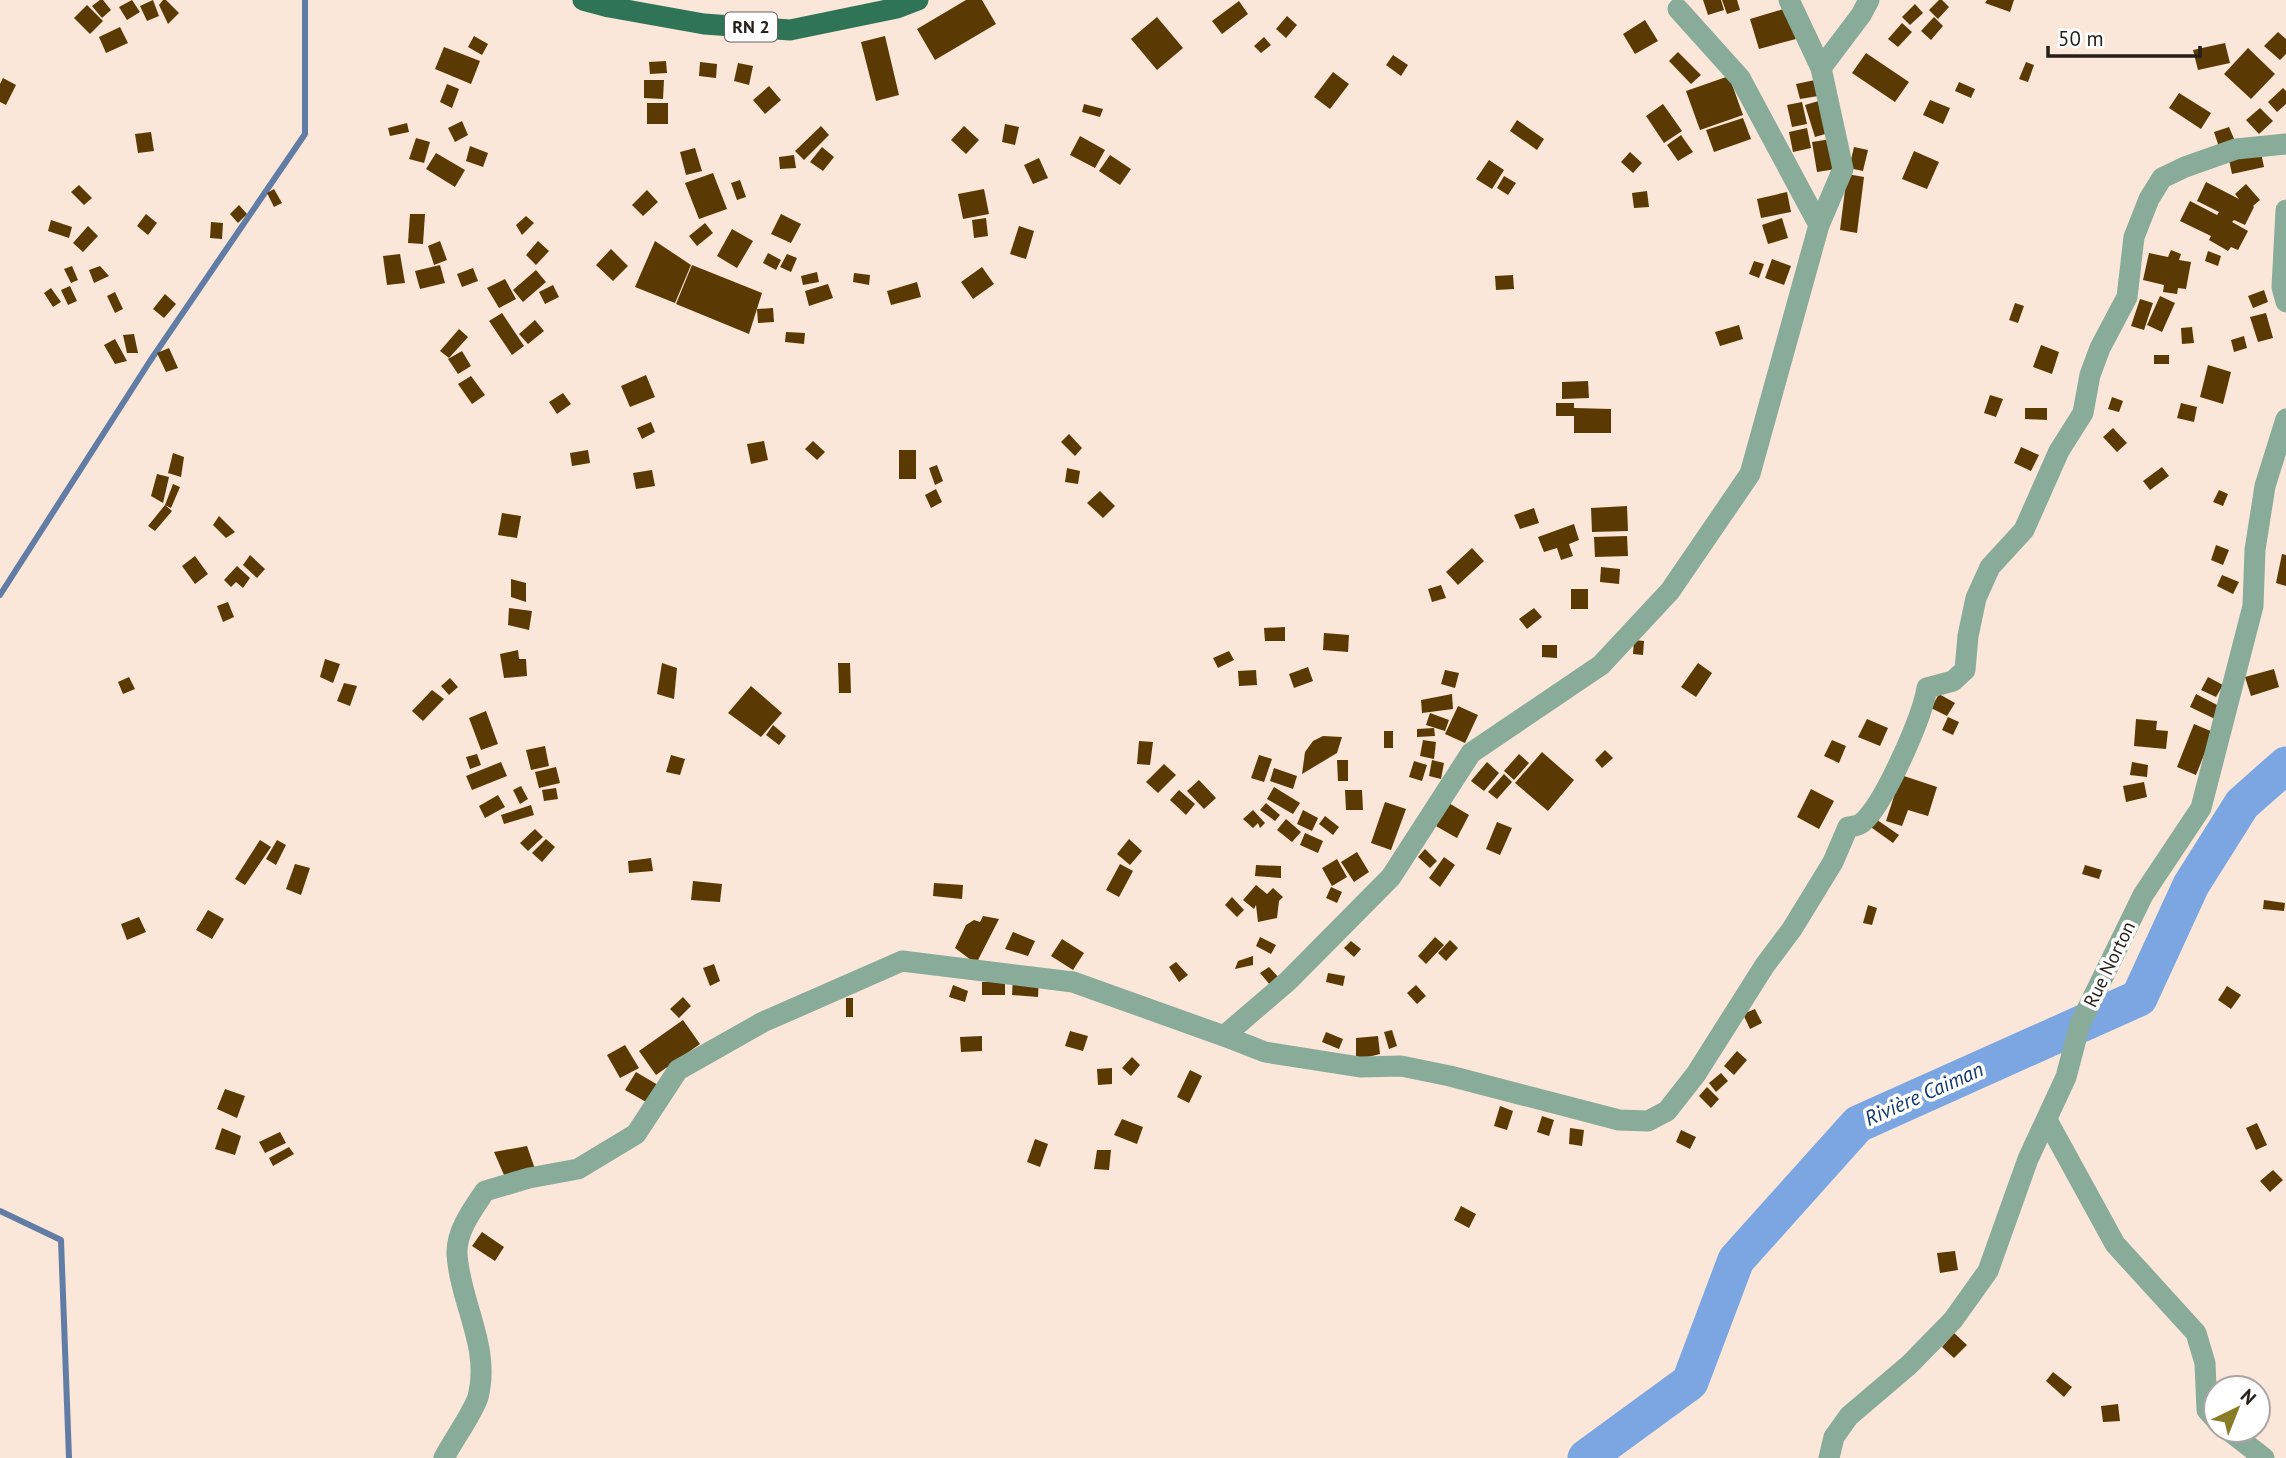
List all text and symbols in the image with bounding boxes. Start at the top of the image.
road number: RN 2 [725,12,777,42]
scale bar [2048,14,2200,58]
text: 50 m [2058,25,2104,52]
street label: Rue Norton [2078,917,2140,1011]
water label: Rivière Caiman [1860,1055,1987,1132]
north arrow [2202,1374,2272,1444]
text: N [2236,1384,2261,1410]

